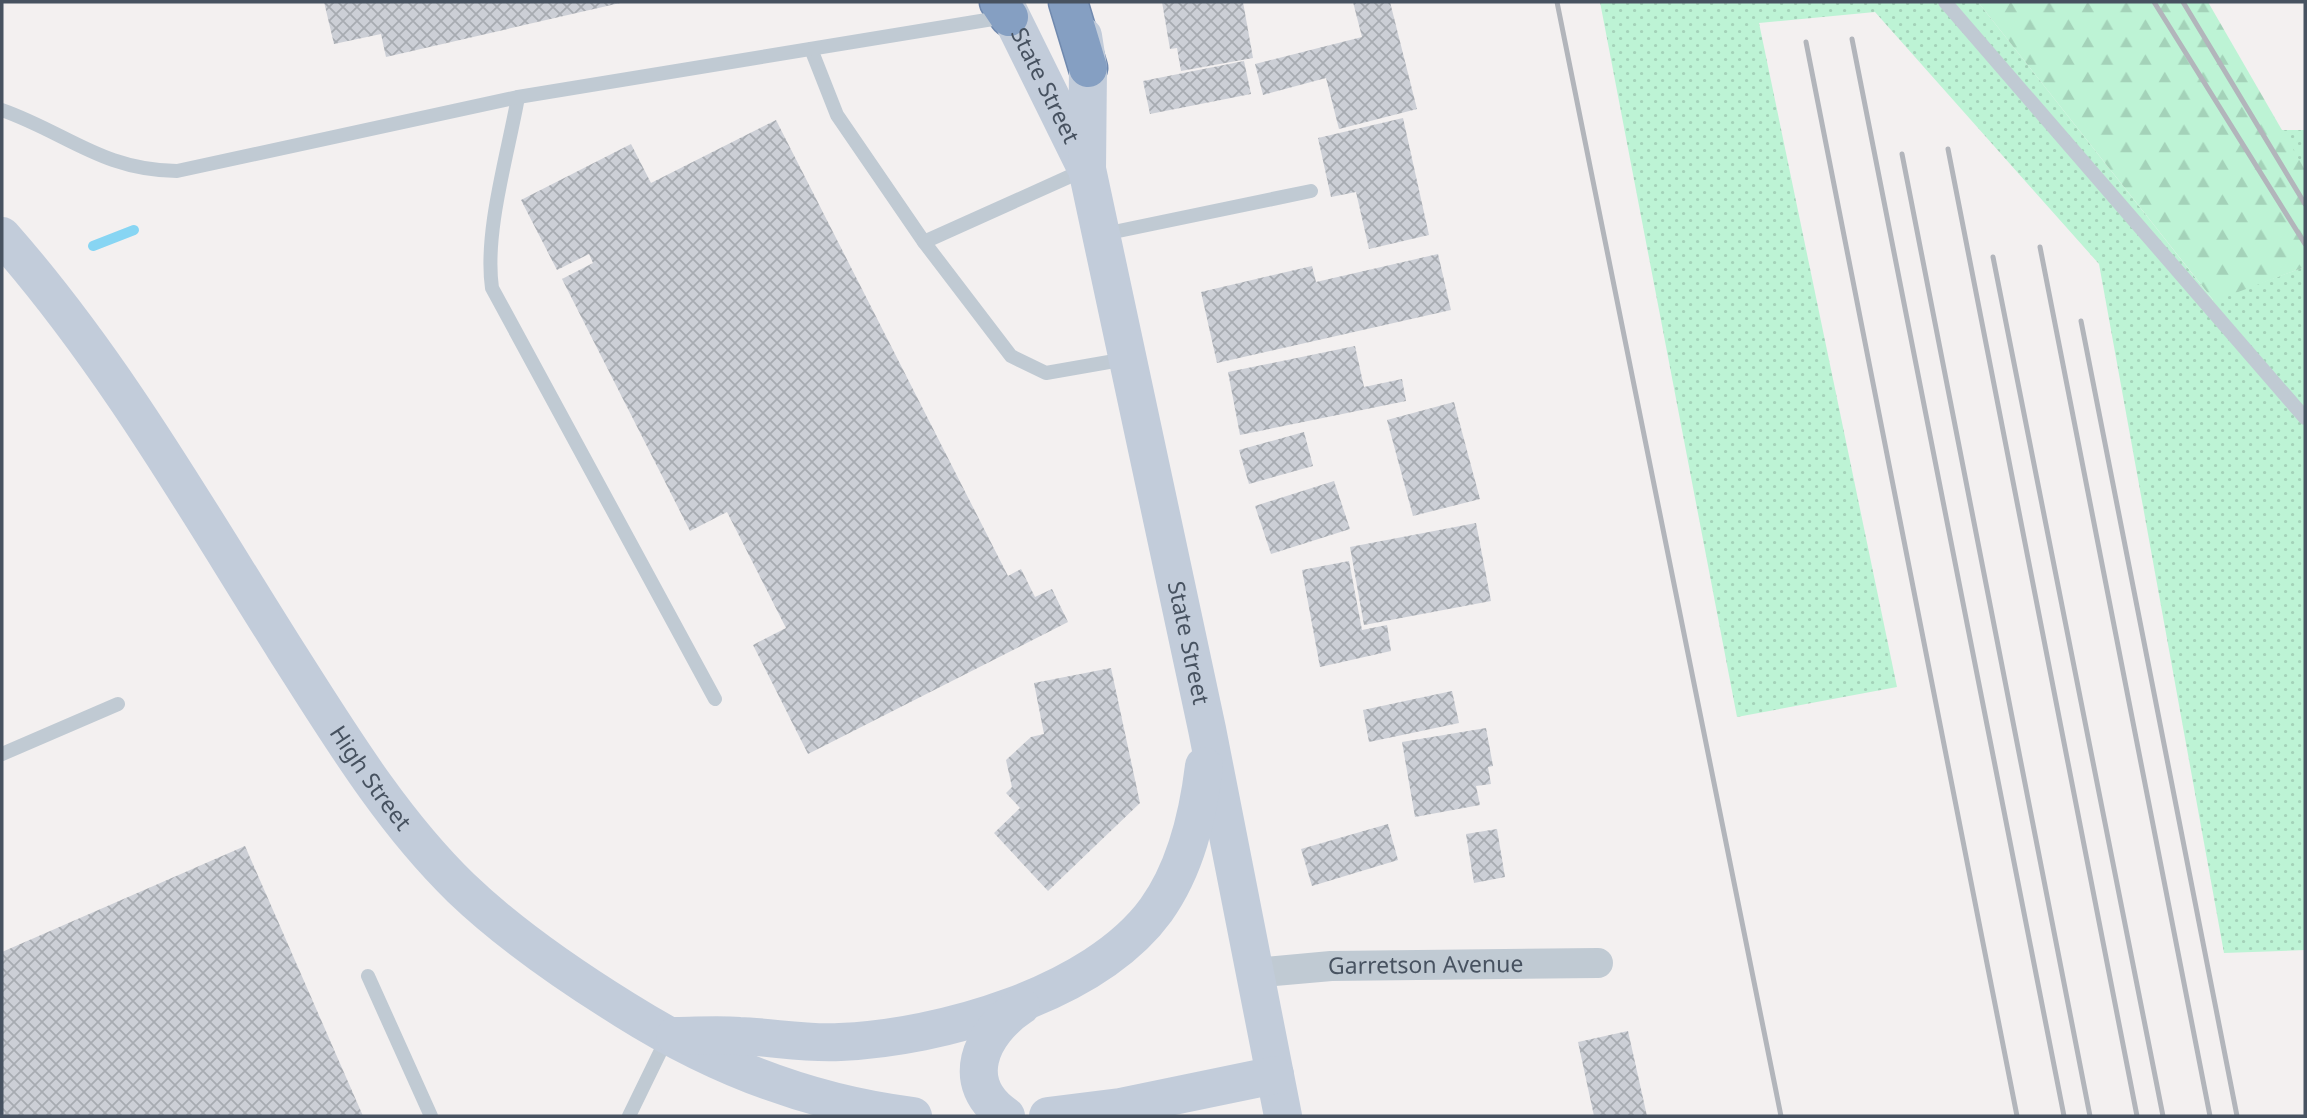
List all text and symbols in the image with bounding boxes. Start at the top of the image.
street label: State Street [1004,22,1088,148]
street label: State Street [1161,578,1218,707]
street label: High Street [323,719,419,837]
street label: Garretson Avenue [1328,947,1524,981]

